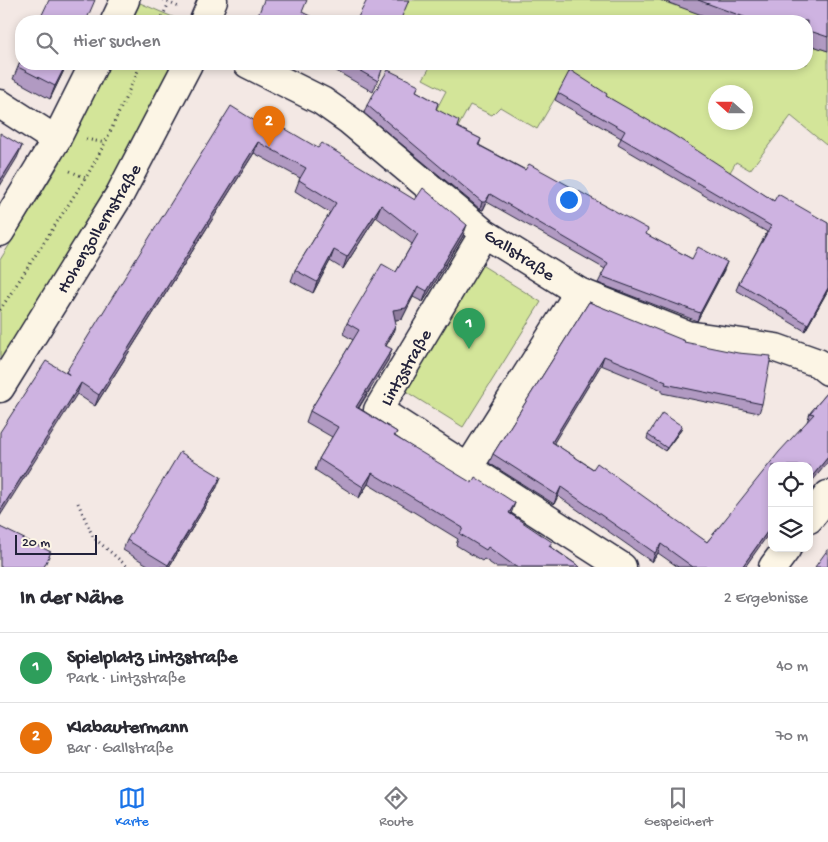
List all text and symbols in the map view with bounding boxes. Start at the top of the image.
search box [15,15,813,70]
icon: search [33,29,61,57]
text: Hier suchen [73,31,160,54]
north arrow [708,85,753,130]
pin: 2 [253,106,285,147]
street label: Hohenzollernstraße [53,160,147,298]
your location [556,187,582,213]
street label: Gallstraße [479,226,558,287]
pin: 1 [453,308,485,349]
street label: Lintzstraße [377,326,438,410]
map controls [768,462,813,552]
button: locate [768,462,813,507]
button: layers [768,507,813,552]
scale bar [15,532,98,555]
text: 20 m [22,535,50,552]
text: In der Nähe [20,587,123,612]
text: 2 Ergebnisse [724,590,808,609]
text: Spielplatz Lintzstraße [67,647,238,670]
text: 1 [33,658,39,677]
text: 40 m [776,658,808,677]
text: Park · Lintzstraße [67,670,186,689]
text: Klabautermann [67,717,188,740]
text: 2 [32,728,40,747]
text: 70 m [775,728,808,747]
text: Bar · Gallstraße [67,740,173,759]
tab: Karte [115,784,149,831]
tab: Route [379,784,413,831]
tab: Gespeichert [644,784,713,831]

